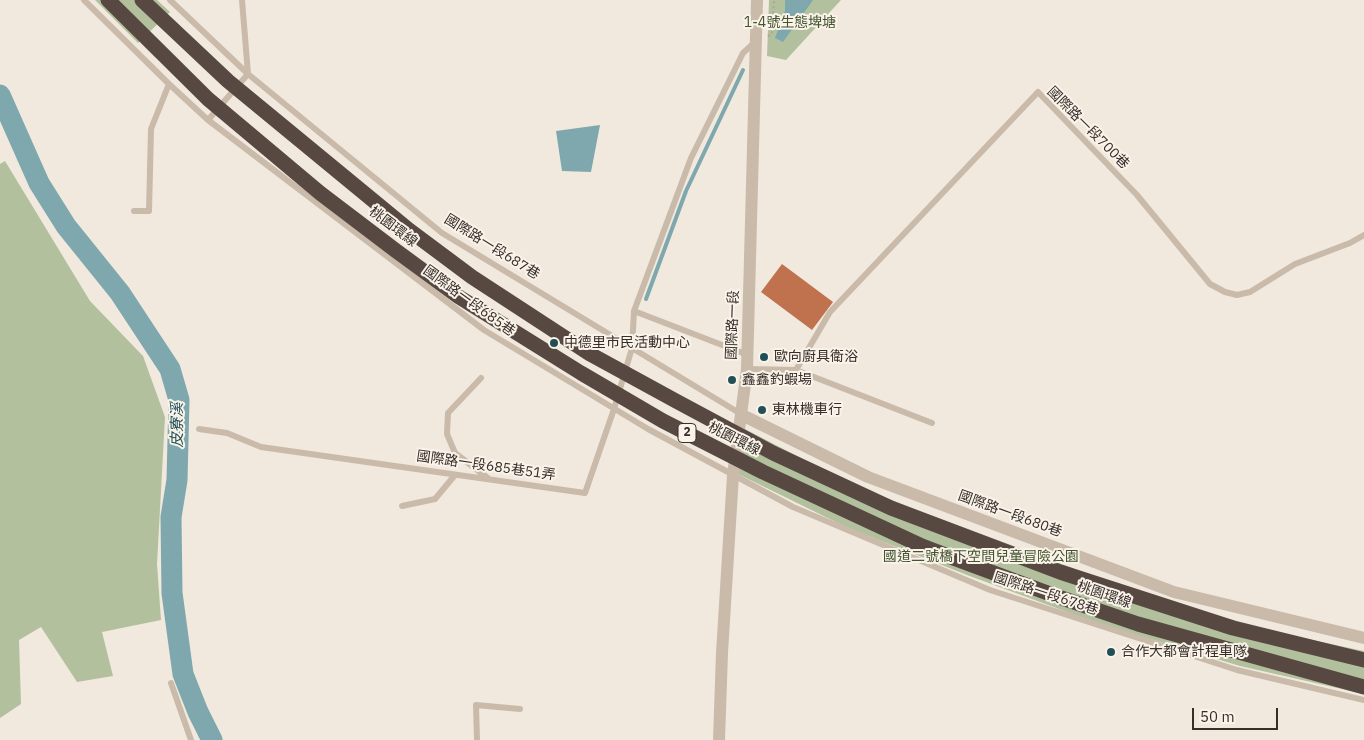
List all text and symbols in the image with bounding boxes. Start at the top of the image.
park label: 1-4號生態埤塘 [744,15,836,31]
street label: 國際路一段700巷 [1043,83,1133,173]
street label: 桃園環線 [366,203,420,251]
street label: 國際路一段687巷 [441,211,543,283]
street label: 國際路一段685巷 [420,262,518,340]
street label: 國際路一段 [723,290,743,360]
place label: 中德里市民活動中心 [564,335,690,351]
marker: 中德里市民活動中心 [548,337,560,349]
place label: 歐向廚具衛浴 [774,349,858,365]
marker: 歐向廚具衛浴 [758,351,770,363]
place label: 鑫鑫釣蝦場 [742,372,812,388]
marker: 鑫鑫釣蝦場 [726,374,738,386]
place label: 東林機車行 [772,402,842,418]
water label: 皮寮溪 [169,403,187,447]
marker: 東林機車行 [756,404,768,416]
street label: 桃園環線 [705,419,763,459]
road number: 2 [678,423,696,442]
street label: 國際路一段685巷51弄 [416,448,556,484]
street label: 國際路一段680巷 [956,487,1064,541]
park label: 國道二號橋下空間兒童冒險公園 [883,549,1079,565]
street label: 國際路一段678巷 [991,569,1101,619]
street label: 桃園環線 [1075,578,1133,612]
place label: 合作大都會計程車隊 [1121,644,1247,660]
marker: 合作大都會計程車隊 [1105,646,1117,658]
scale bar [1194,698,1280,730]
text: 50 m [1200,707,1235,726]

